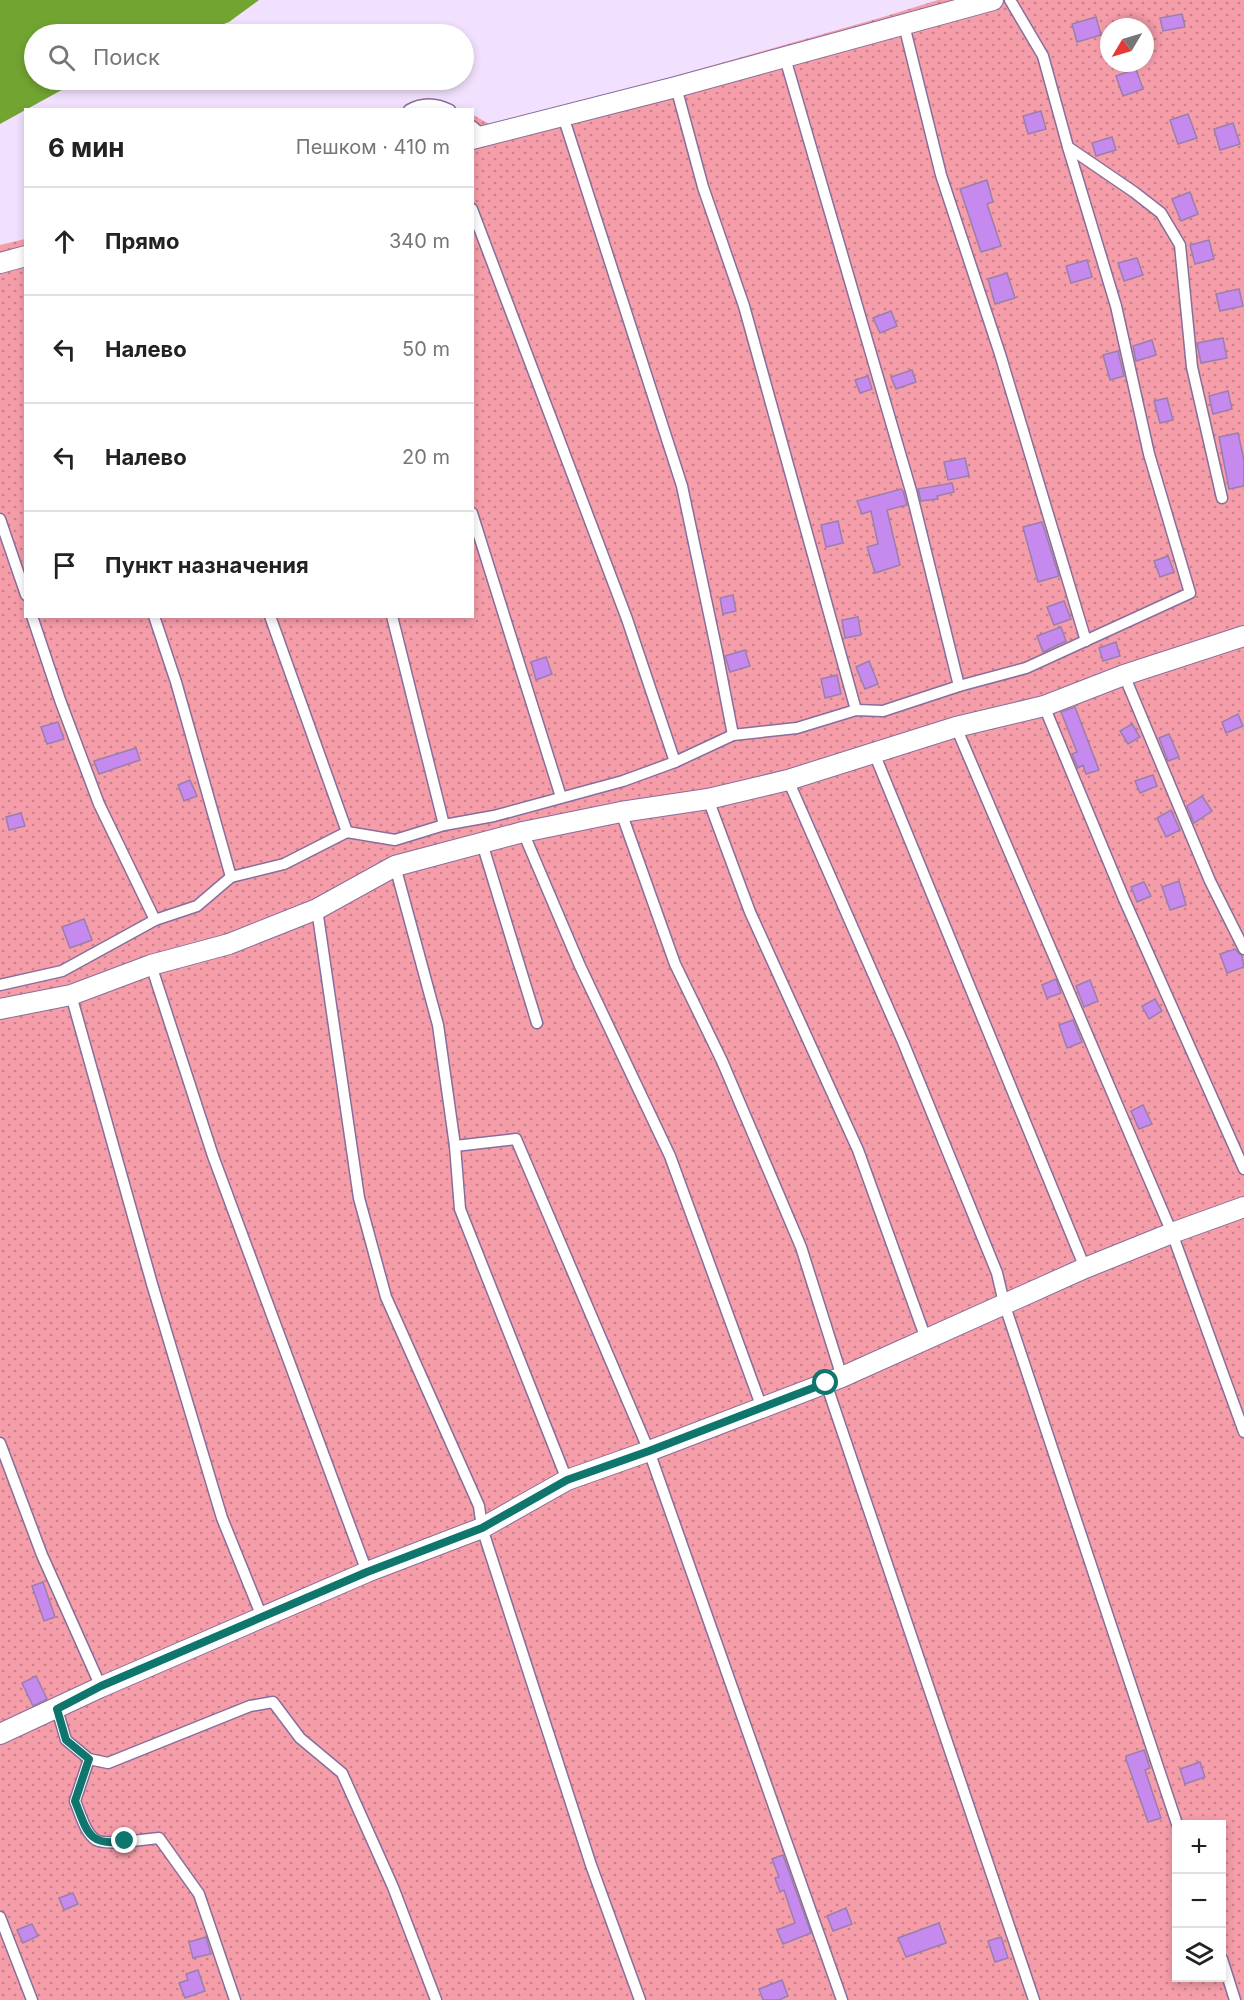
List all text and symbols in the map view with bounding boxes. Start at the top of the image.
north arrow [1100,18,1154,72]
search box [24,24,474,90]
icon: search [45,41,78,74]
text: Поиск [93,44,160,70]
text: 6 мин [48,132,125,163]
text: Пешком · 410 m [296,135,450,159]
icon: ahead [48,225,81,258]
text: Прямо [105,228,179,254]
text: 340 m [389,229,450,253]
icon: left [48,333,81,366]
text: Налево [105,336,187,362]
text: 50 m [402,337,450,361]
icon: left [48,441,81,474]
text: Налево [105,444,187,470]
text: 20 m [402,445,450,469]
icon: arrive [48,549,81,582]
text: Пункт назначения [105,552,309,578]
route start [812,1369,838,1395]
map controls [1172,1820,1226,1982]
button: + [1172,1820,1226,1874]
route end [111,1827,137,1853]
button: − [1172,1874,1226,1928]
button: layers [1172,1928,1226,1982]

